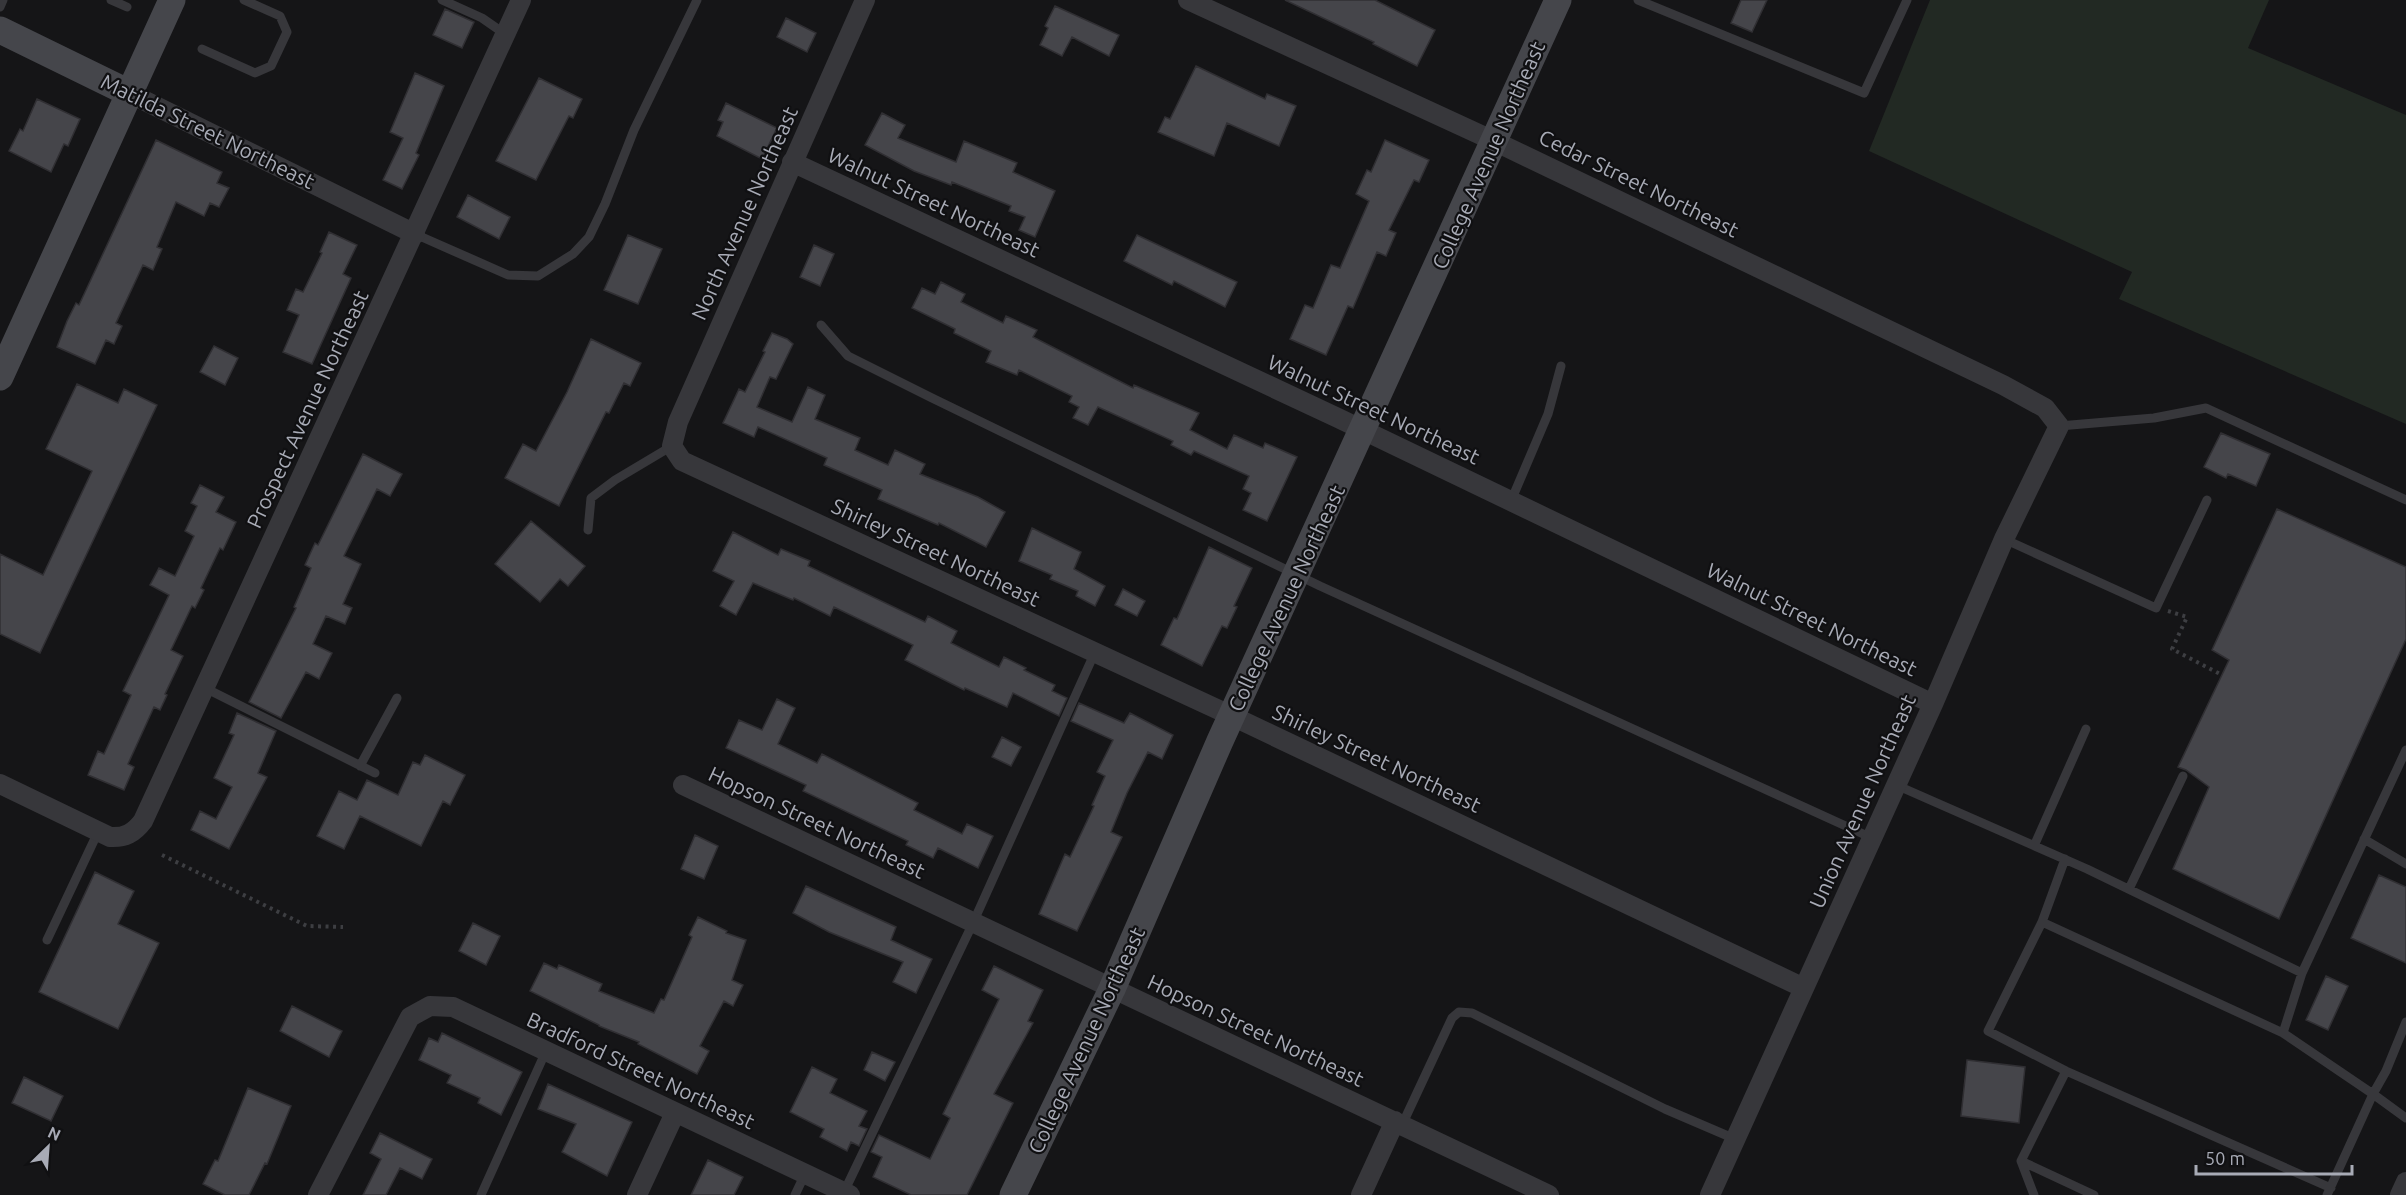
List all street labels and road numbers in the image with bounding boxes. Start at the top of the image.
street label: College Avenue Northeast [1427,37,1549,273]
street label: Matilda Street Northeast [97,69,319,193]
street label: North Avenue Northeast [686,103,802,323]
street label: Cedar Street Northeast [1535,124,1743,242]
street label: Walnut Street Northeast [824,142,1044,262]
street label: Prospect Avenue Northeast [241,286,373,532]
street label: Walnut Street Northeast [1264,349,1484,469]
street label: College Avenue Northeast [1223,481,1349,715]
street label: Shirley Street Northeast [828,493,1044,611]
street label: Walnut Street Northeast [1703,558,1921,680]
street label: Union Avenue Northeast [1804,690,1920,912]
street label: Shirley Street Northeast [1269,699,1485,817]
street label: Hopson Street Northeast [705,761,929,883]
street label: College Avenue Northeast [1023,923,1149,1157]
street label: Hopson Street Northeast [1144,969,1368,1091]
street label: Bradford Street Northeast [523,1007,759,1133]

